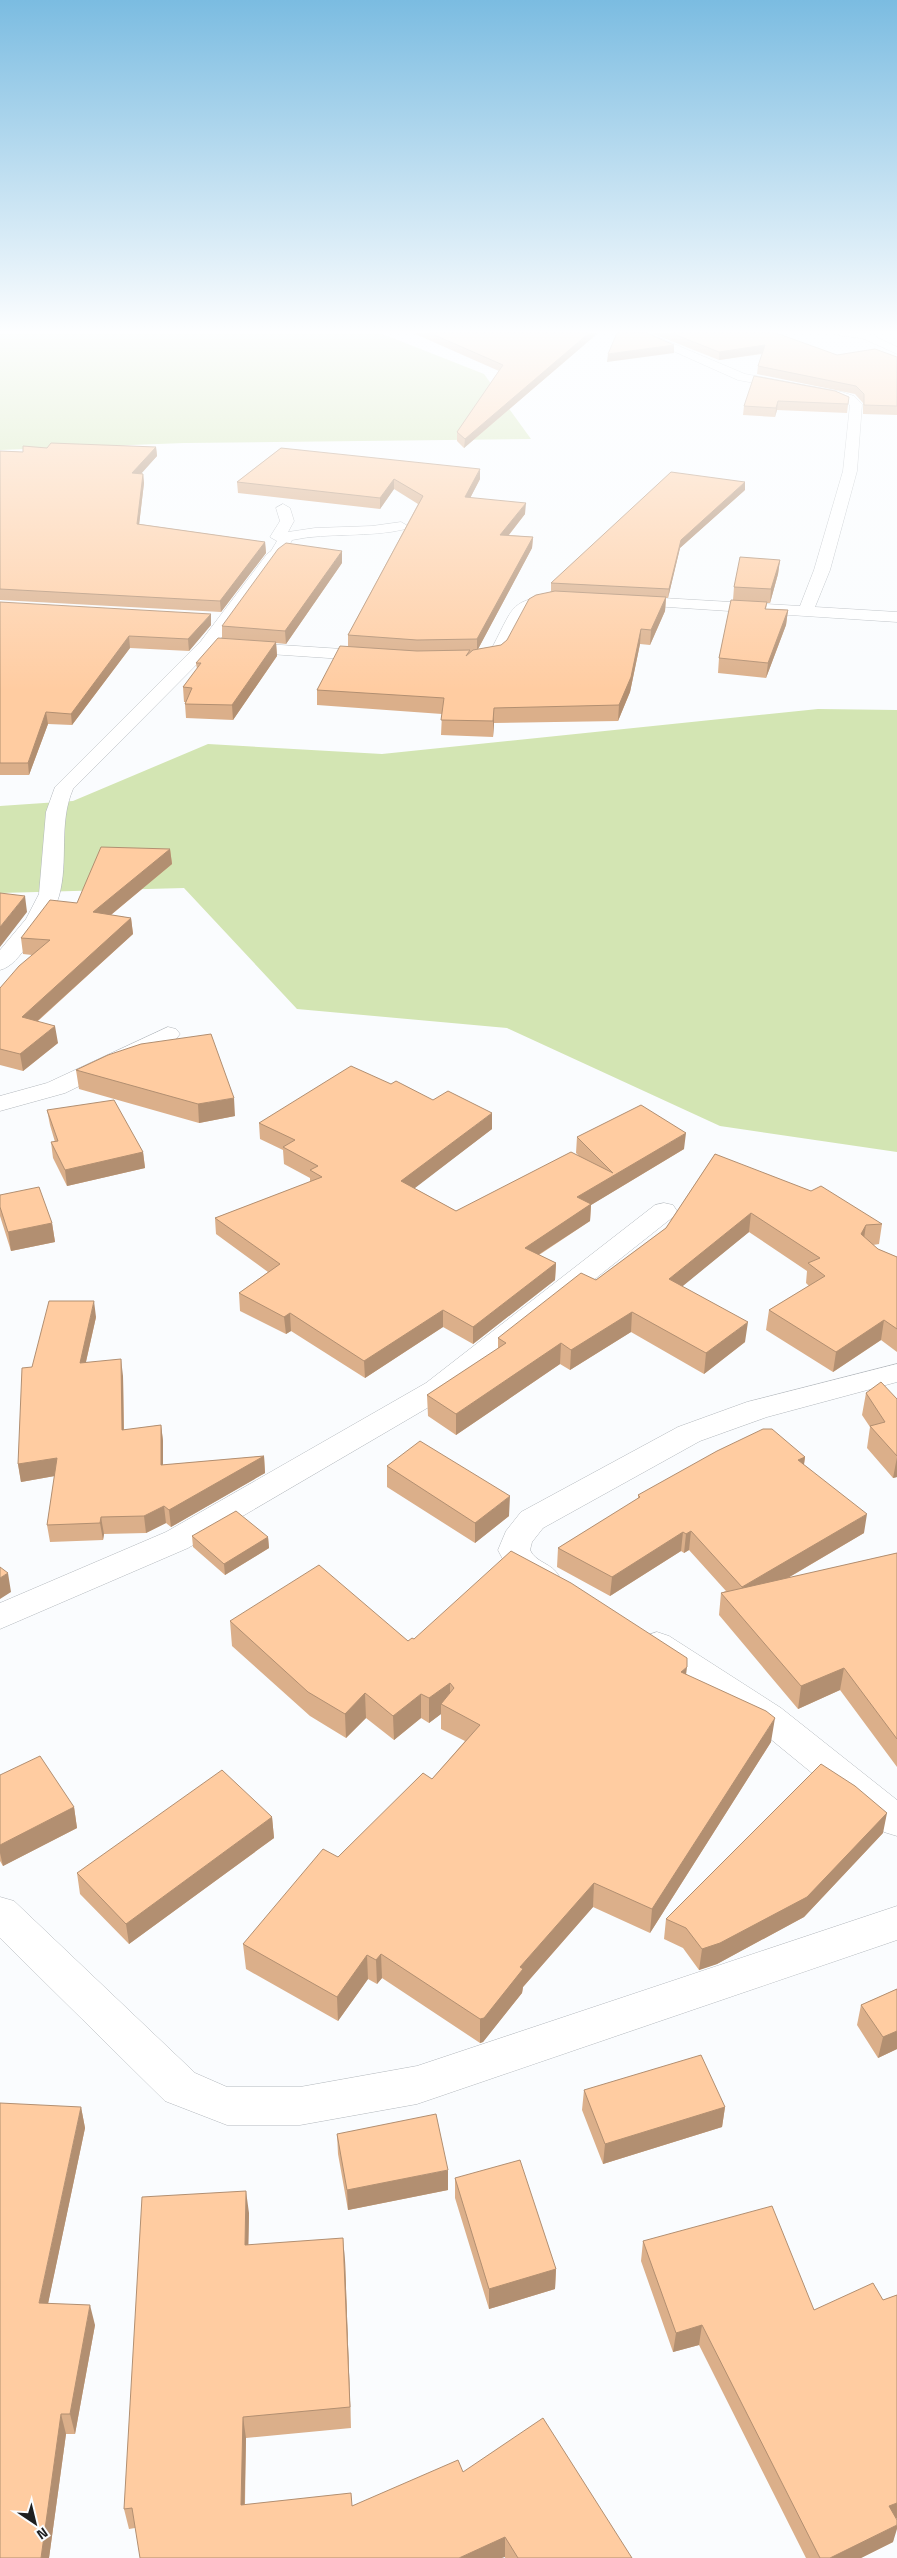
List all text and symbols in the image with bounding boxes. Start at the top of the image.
north arrow [10,2498,60,2548]
text: N [33,2523,53,2545]

